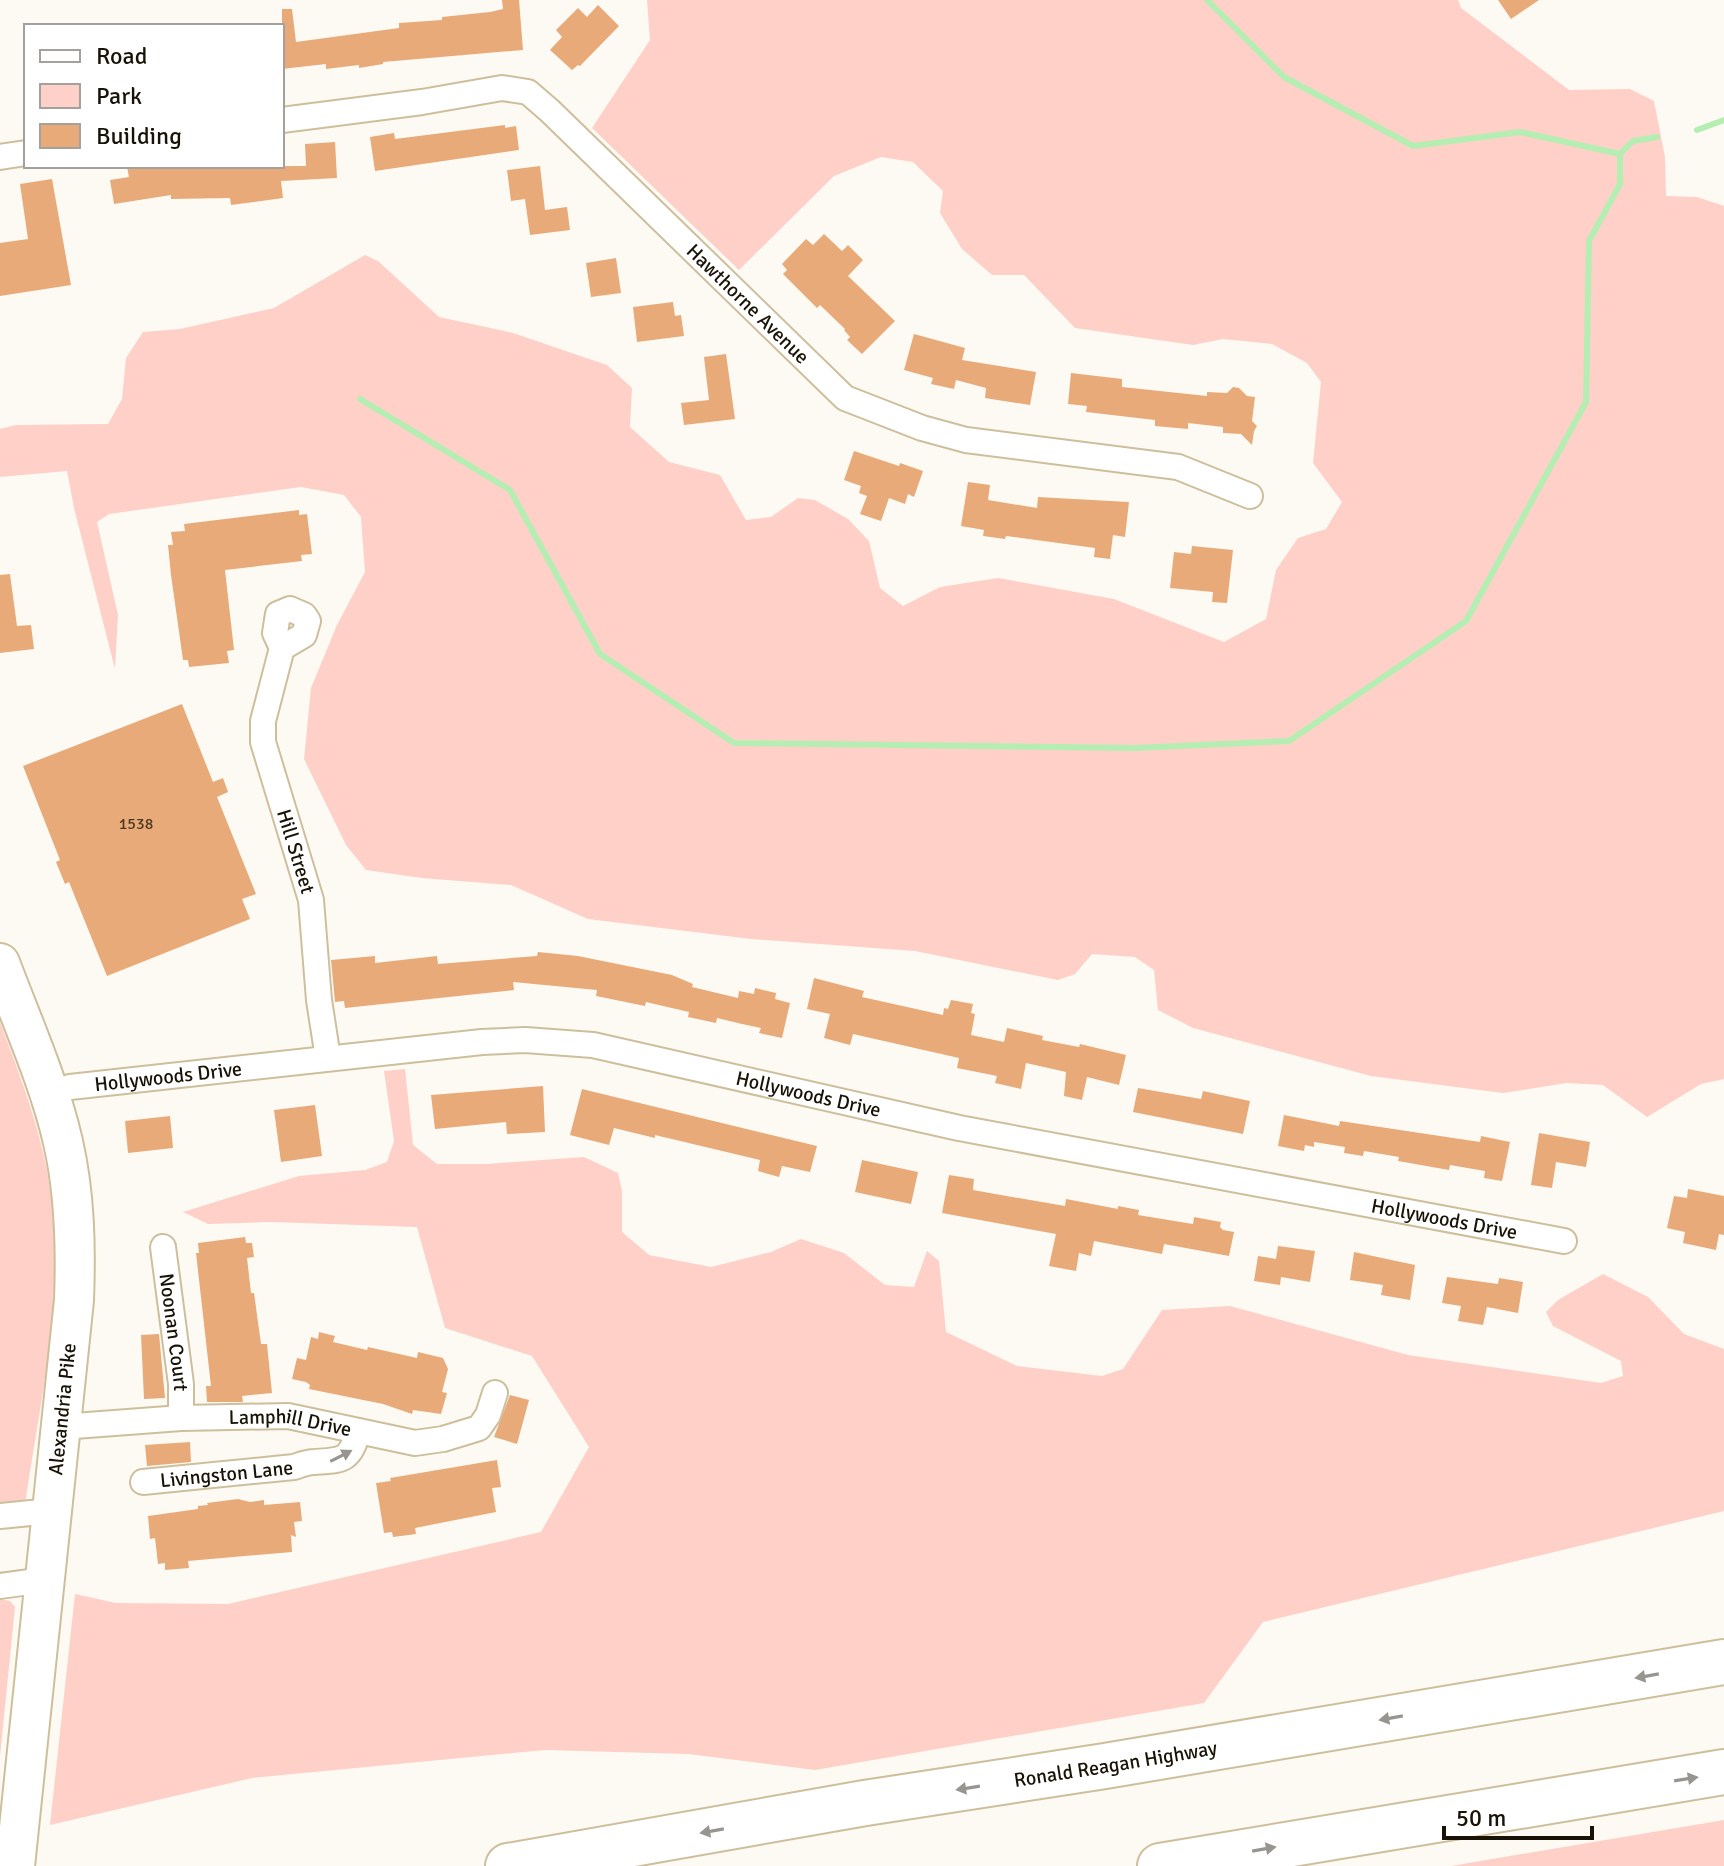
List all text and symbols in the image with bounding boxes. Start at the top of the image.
legend [24,24,284,168]
text: Road [96,41,147,71]
text: Park [96,81,142,111]
text: Building [96,121,182,151]
street label: Hawthorne Avenue [681,239,814,369]
street label: Hill Street [271,806,320,897]
house number: 1538 [119,814,153,834]
street label: Hollywoods Drive [93,1056,243,1097]
street label: Hollywoods Drive [733,1066,883,1123]
street label: Hollywoods Drive [1369,1193,1519,1245]
street label: Noonan Court [154,1272,193,1391]
street label: Alexandria Pike [43,1342,82,1476]
street label: Lamphill Drive [228,1404,354,1442]
one-way arrow [330,1449,353,1463]
street label: Livingston Lane [159,1455,294,1493]
one-way arrow [1634,1670,1659,1682]
one-way arrow [1378,1713,1403,1725]
street label: Ronald Reagan Highway [1012,1735,1220,1793]
one-way arrow [1674,1772,1699,1784]
one-way arrow [955,1782,980,1794]
scale bar [1444,1790,1592,1840]
text: 50 m [1456,1803,1506,1833]
one-way arrow [699,1826,724,1838]
one-way arrow [1252,1842,1277,1854]

